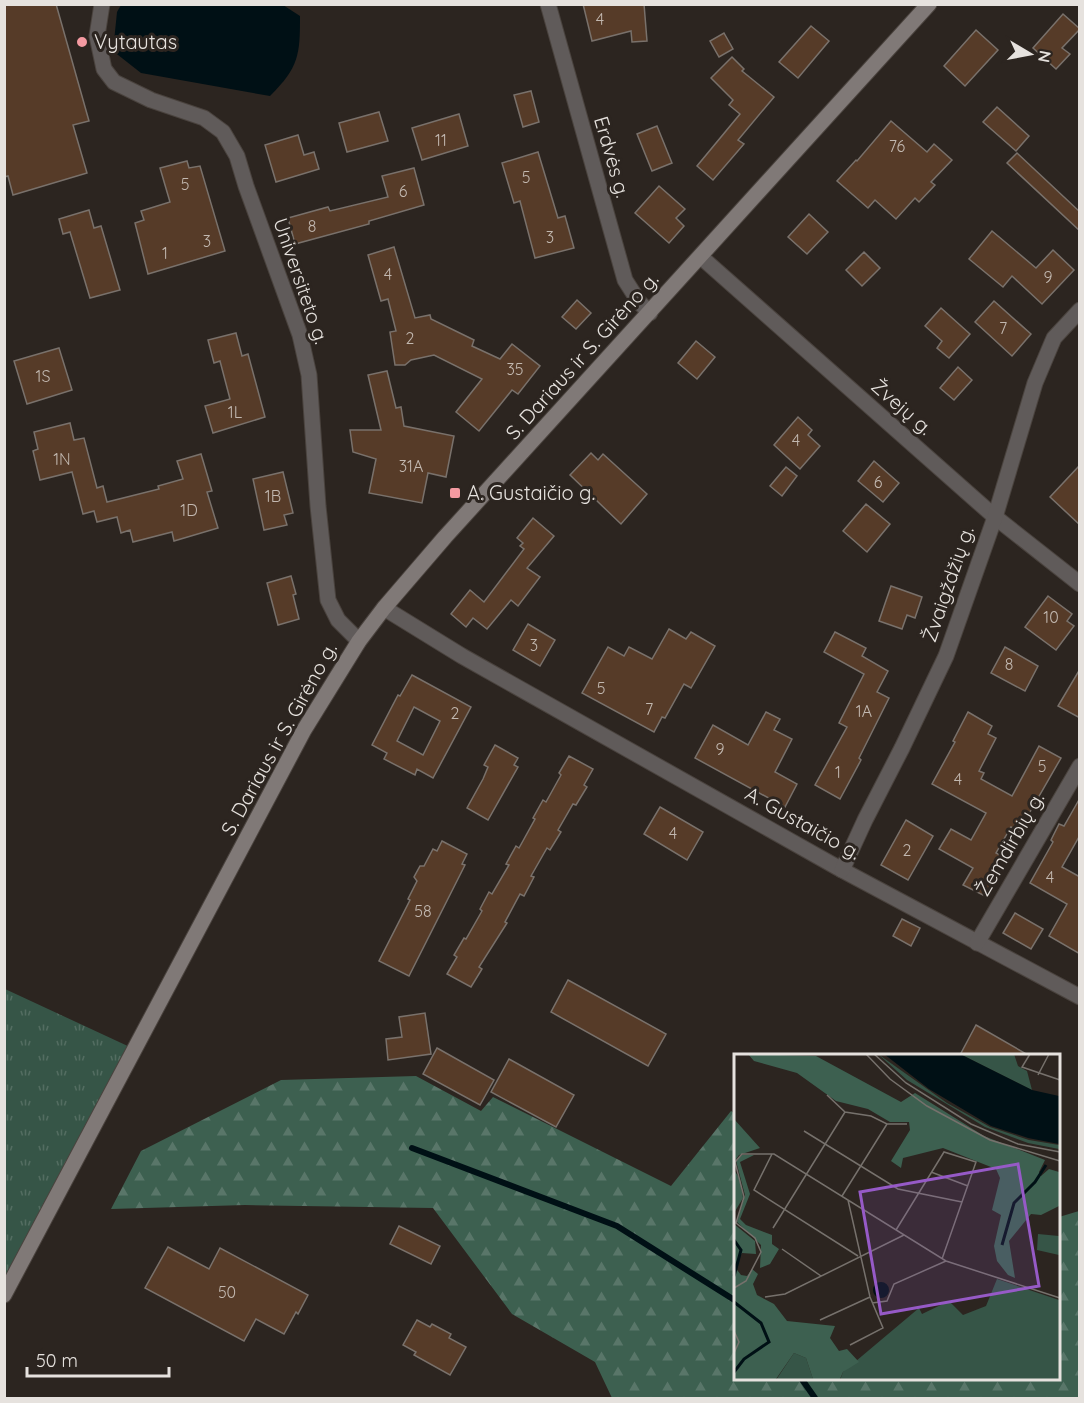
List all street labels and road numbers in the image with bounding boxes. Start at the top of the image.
street label: Erdvės g. [589,113,636,200]
street label: Universiteto g. [268,215,335,347]
street label: S. Dariaus ir S. Girėno g. [500,267,663,445]
street label: Žvejų g. [867,373,938,440]
street label: Žvaigždžių g. [916,523,979,645]
street label: S. Dariaus ir S. Girėno g. [215,638,342,840]
street label: A. Gustaičio g. [741,781,865,865]
street label: Žemdirbių g. [970,787,1049,900]

